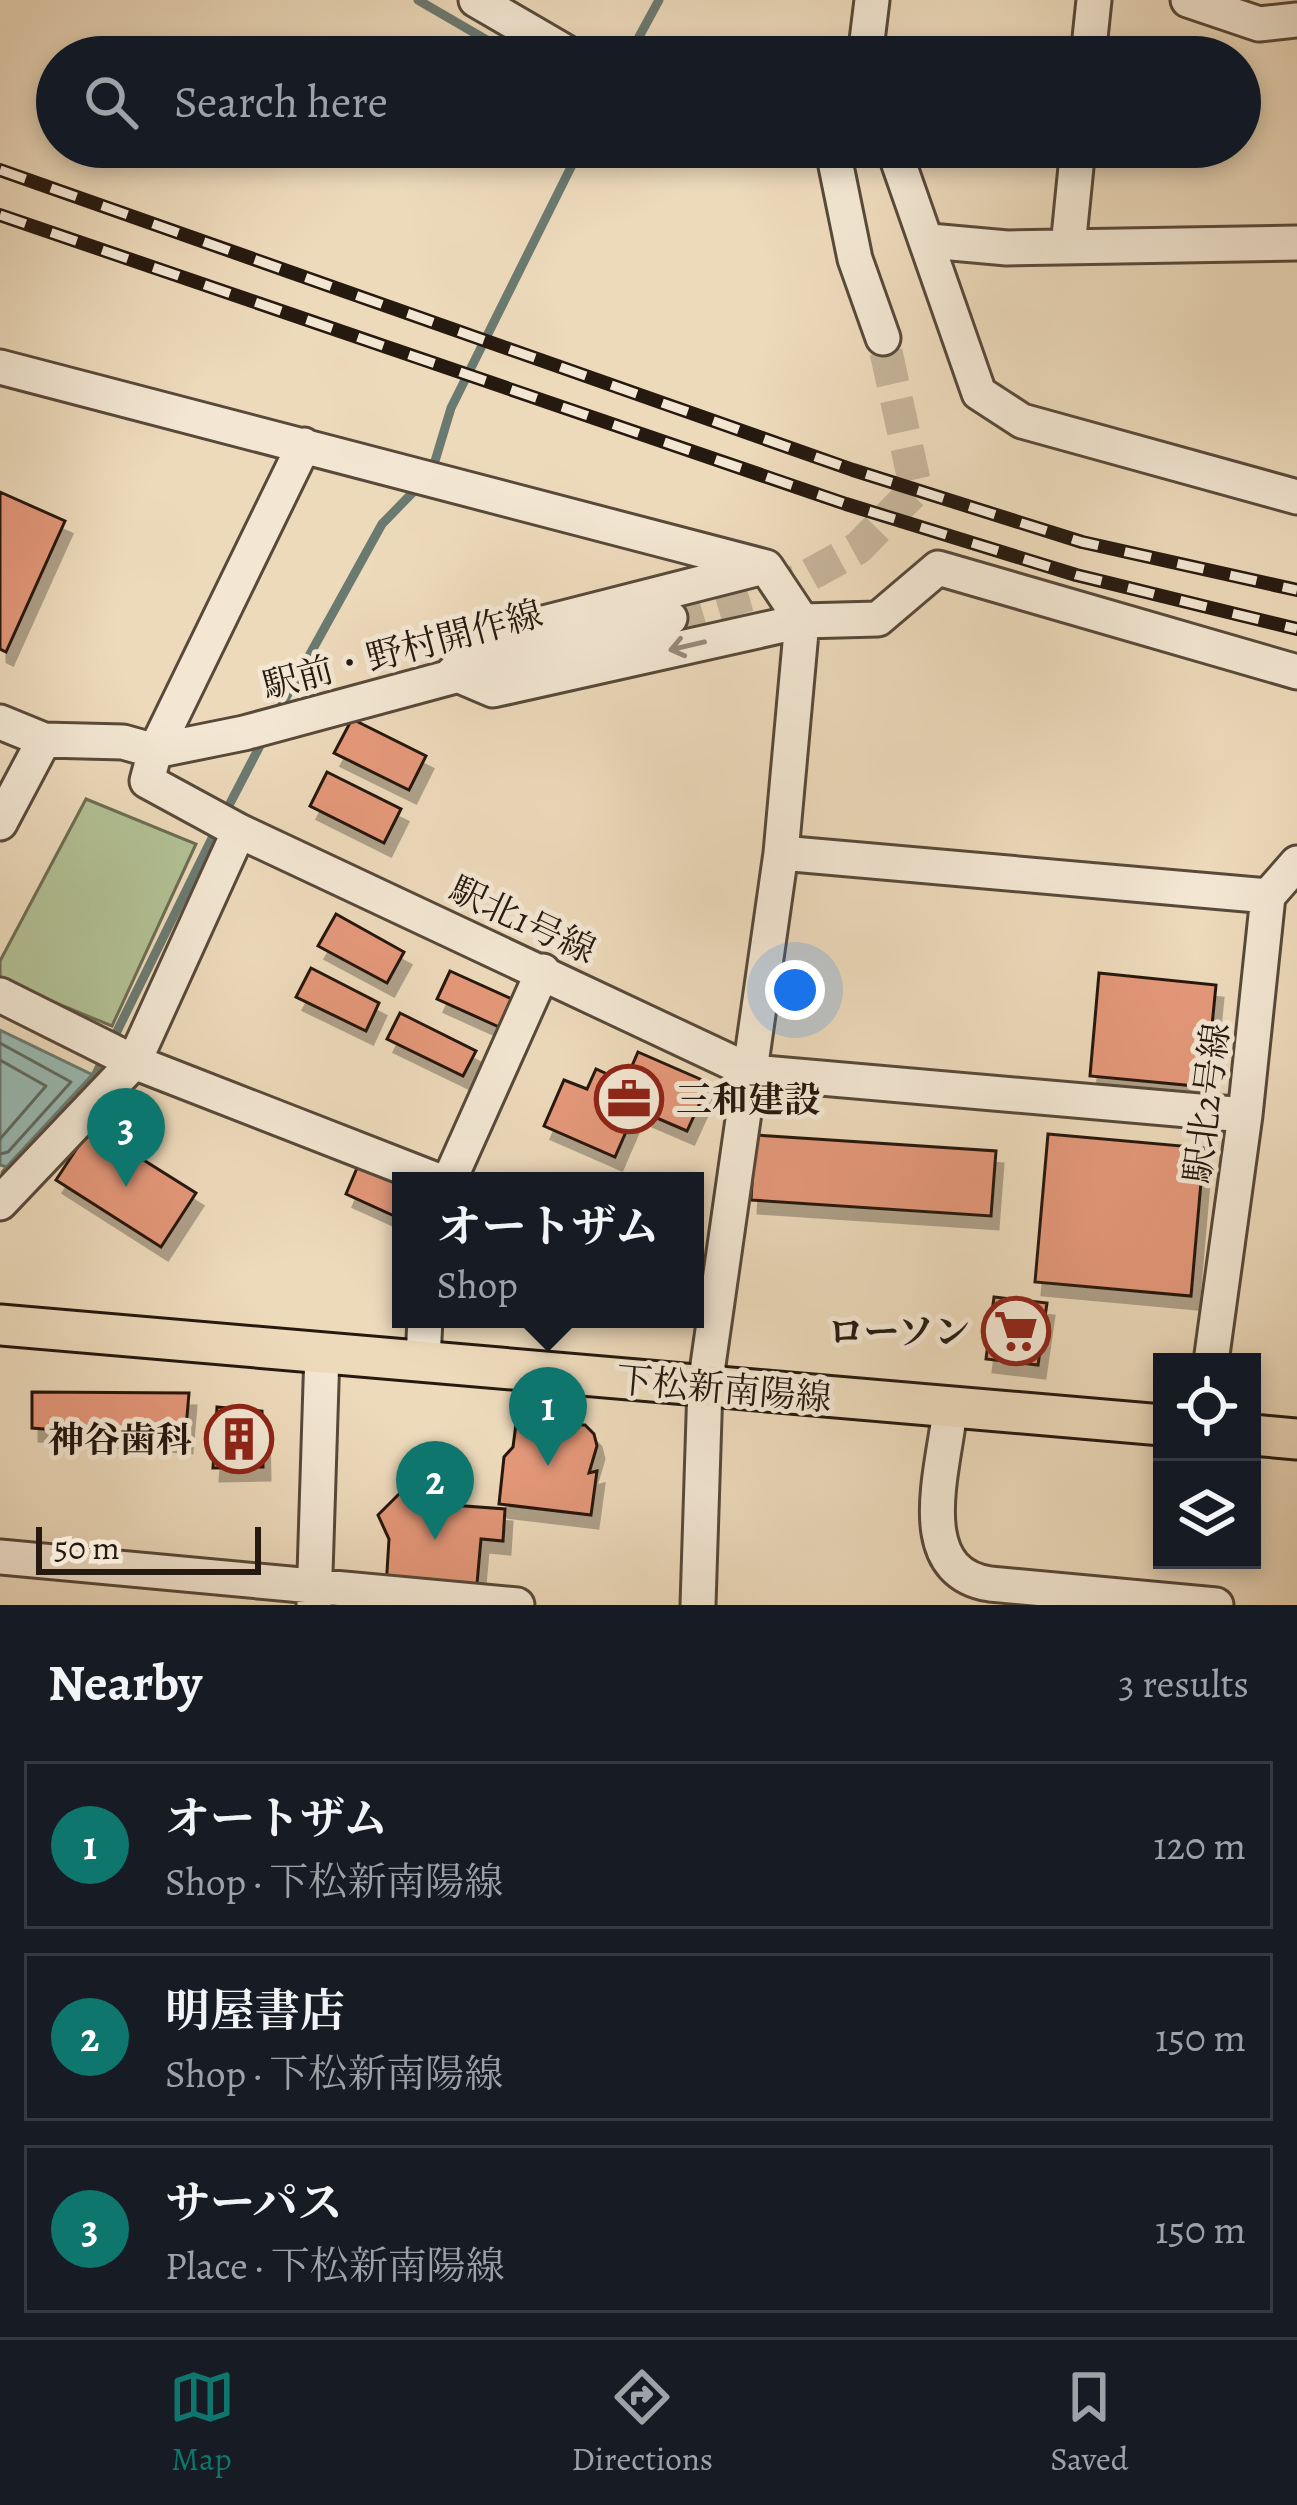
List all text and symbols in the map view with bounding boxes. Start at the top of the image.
search box [36,36,1261,168]
icon: search [78,69,144,135]
text: Search here [174,71,388,133]
street label: 駅前・野村開作線 [257,589,548,710]
one-way arrow [669,636,707,659]
street label: 駅北1号線 [442,864,604,975]
your location [765,960,825,1020]
street label: 駅北2号線 [1172,1020,1241,1186]
office icon: 三和建設 [594,1064,664,1134]
place label: 三和建設 [676,1075,820,1124]
pin: 3 [87,1088,165,1187]
popup [392,1172,704,1328]
text: オートザム [437,1196,659,1258]
text: Shop [437,1258,518,1311]
supermarket icon: ローソン [981,1296,1051,1366]
place label: ローソン [827,1307,970,1356]
map controls [1153,1353,1261,1569]
button: locate [1153,1353,1261,1461]
street label: 下松新南陽線 [614,1355,834,1422]
pin: 1 [509,1367,587,1466]
building icon: 神谷歯科 [204,1404,274,1474]
place label: 神谷歯科 [48,1415,192,1464]
pin: 2 [396,1441,474,1540]
button: layers [1153,1461,1261,1569]
scale bar [36,1521,261,1574]
text: 50 m [54,1525,120,1570]
text: Nearby [48,1648,202,1718]
text: 3 results [1118,1657,1249,1710]
text: オートザム [165,1788,388,1850]
text: 1 [83,1819,97,1872]
text: 120 m [1153,1819,1246,1872]
text: Shop · 下松新南陽線 [165,1855,503,1908]
text: 明屋書店 [165,1980,345,2042]
text: 2 [81,2011,99,2064]
text: 150 m [1155,2011,1246,2064]
text: Shop · 下松新南陽線 [165,2047,503,2100]
text: サーパス [165,2172,343,2234]
text: 3 [82,2203,98,2256]
text: 150 m [1155,2203,1246,2256]
text: Place · 下松新南陽線 [165,2239,505,2292]
tab: Map [169,2364,235,2481]
tab: Directions [572,2364,713,2481]
tab: Saved [1050,2364,1128,2481]

